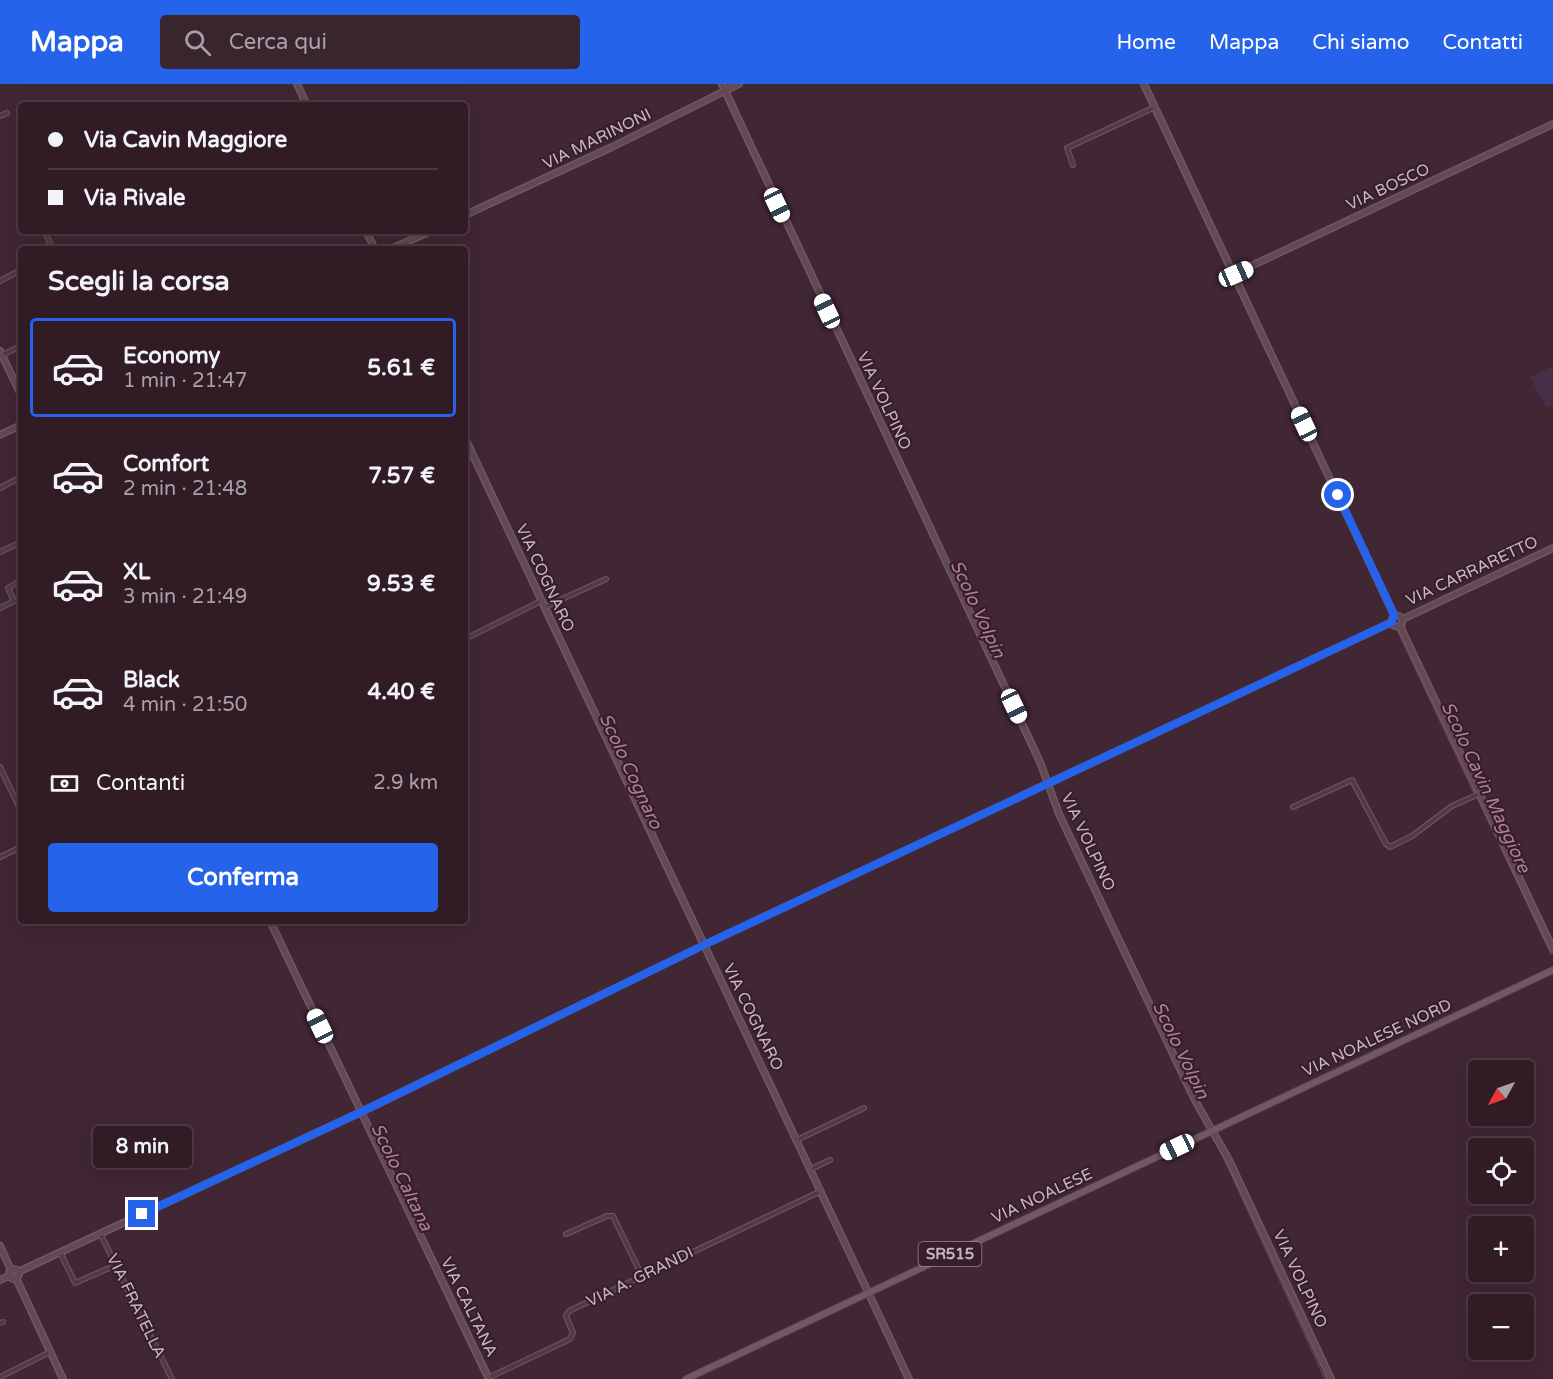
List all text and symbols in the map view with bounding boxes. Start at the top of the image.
search box [160,15,580,69]
text: Mappa [30,25,124,59]
icon: search [181,26,214,59]
text: Cerca qui [229,29,327,55]
text: Home [1116,30,1176,55]
text: Mappa [1209,30,1279,55]
text: Chi siamo [1312,30,1410,55]
text: Contatti [1443,30,1523,55]
street label: VIA MARINONI [539,104,655,174]
text: Via Cavin Maggiore [84,127,287,153]
street label: VIA BOSCO [1343,159,1433,215]
text: Via Rivale [84,185,186,211]
car [761,185,793,225]
car [1216,258,1256,290]
text: Scegli la corsa [48,265,230,298]
car [811,291,843,331]
icon: car [51,341,105,395]
text: Economy [123,343,220,369]
street label: VIA VOLPINO [853,349,915,453]
text: 5.61 € [367,355,435,381]
text: 1 min · 21:47 [123,369,247,393]
car [1288,404,1320,444]
icon: car [51,449,105,503]
text: Comfort [123,451,209,477]
text: 7.57 € [368,463,435,489]
text: 2 min · 21:48 [123,477,247,501]
route start [1324,481,1351,508]
street label: VIA COGNARO [511,521,579,635]
street label: VIA CARRARETTO [1403,532,1541,610]
icon: car [51,557,105,611]
water label: Scolo Volpin [946,557,1011,662]
text: XL [123,559,150,585]
text: 9.53 € [367,571,435,597]
text: 3 min · 21:49 [123,585,247,609]
icon: car [51,665,105,719]
text: Black [123,667,180,693]
text: 4.40 € [368,679,435,705]
car [998,686,1030,726]
text: 4 min · 21:50 [123,693,247,717]
water label: Scolo Cavin Maggiore [1437,698,1536,877]
water label: Scolo Cognaro [595,710,668,833]
icon: cash [48,767,81,800]
text: Contanti [96,770,185,796]
text: 2.9 km [373,771,438,795]
street label: VIA VOLPINO [1057,790,1119,894]
button: Conferma [48,843,438,912]
street label: VIA COGNARO [718,960,788,1074]
street label: VIA NOALESE NORD [1299,995,1455,1081]
water label: Scolo Volpin [1148,998,1214,1103]
car [304,1006,336,1046]
north arrow [1468,1060,1534,1126]
map controls [1468,1060,1534,1360]
water label: Scolo Caltana [367,1120,438,1235]
callout: 8 min [92,1127,192,1169]
car [1157,1131,1197,1163]
text: 8 min [116,1135,169,1159]
button: locate [1468,1138,1534,1204]
street label: VIA NOALESE [988,1164,1096,1228]
route end [128,1200,155,1227]
button: + [1468,1216,1534,1282]
street label: VIA VOLPINO [1269,1227,1331,1331]
street label: VIA A. GRANDI [583,1242,697,1312]
road number: SR515 [918,1242,982,1266]
street label: VIA FRATELLA [102,1250,170,1362]
street label: VIA CALTANA [436,1254,502,1360]
button: − [1468,1294,1534,1360]

